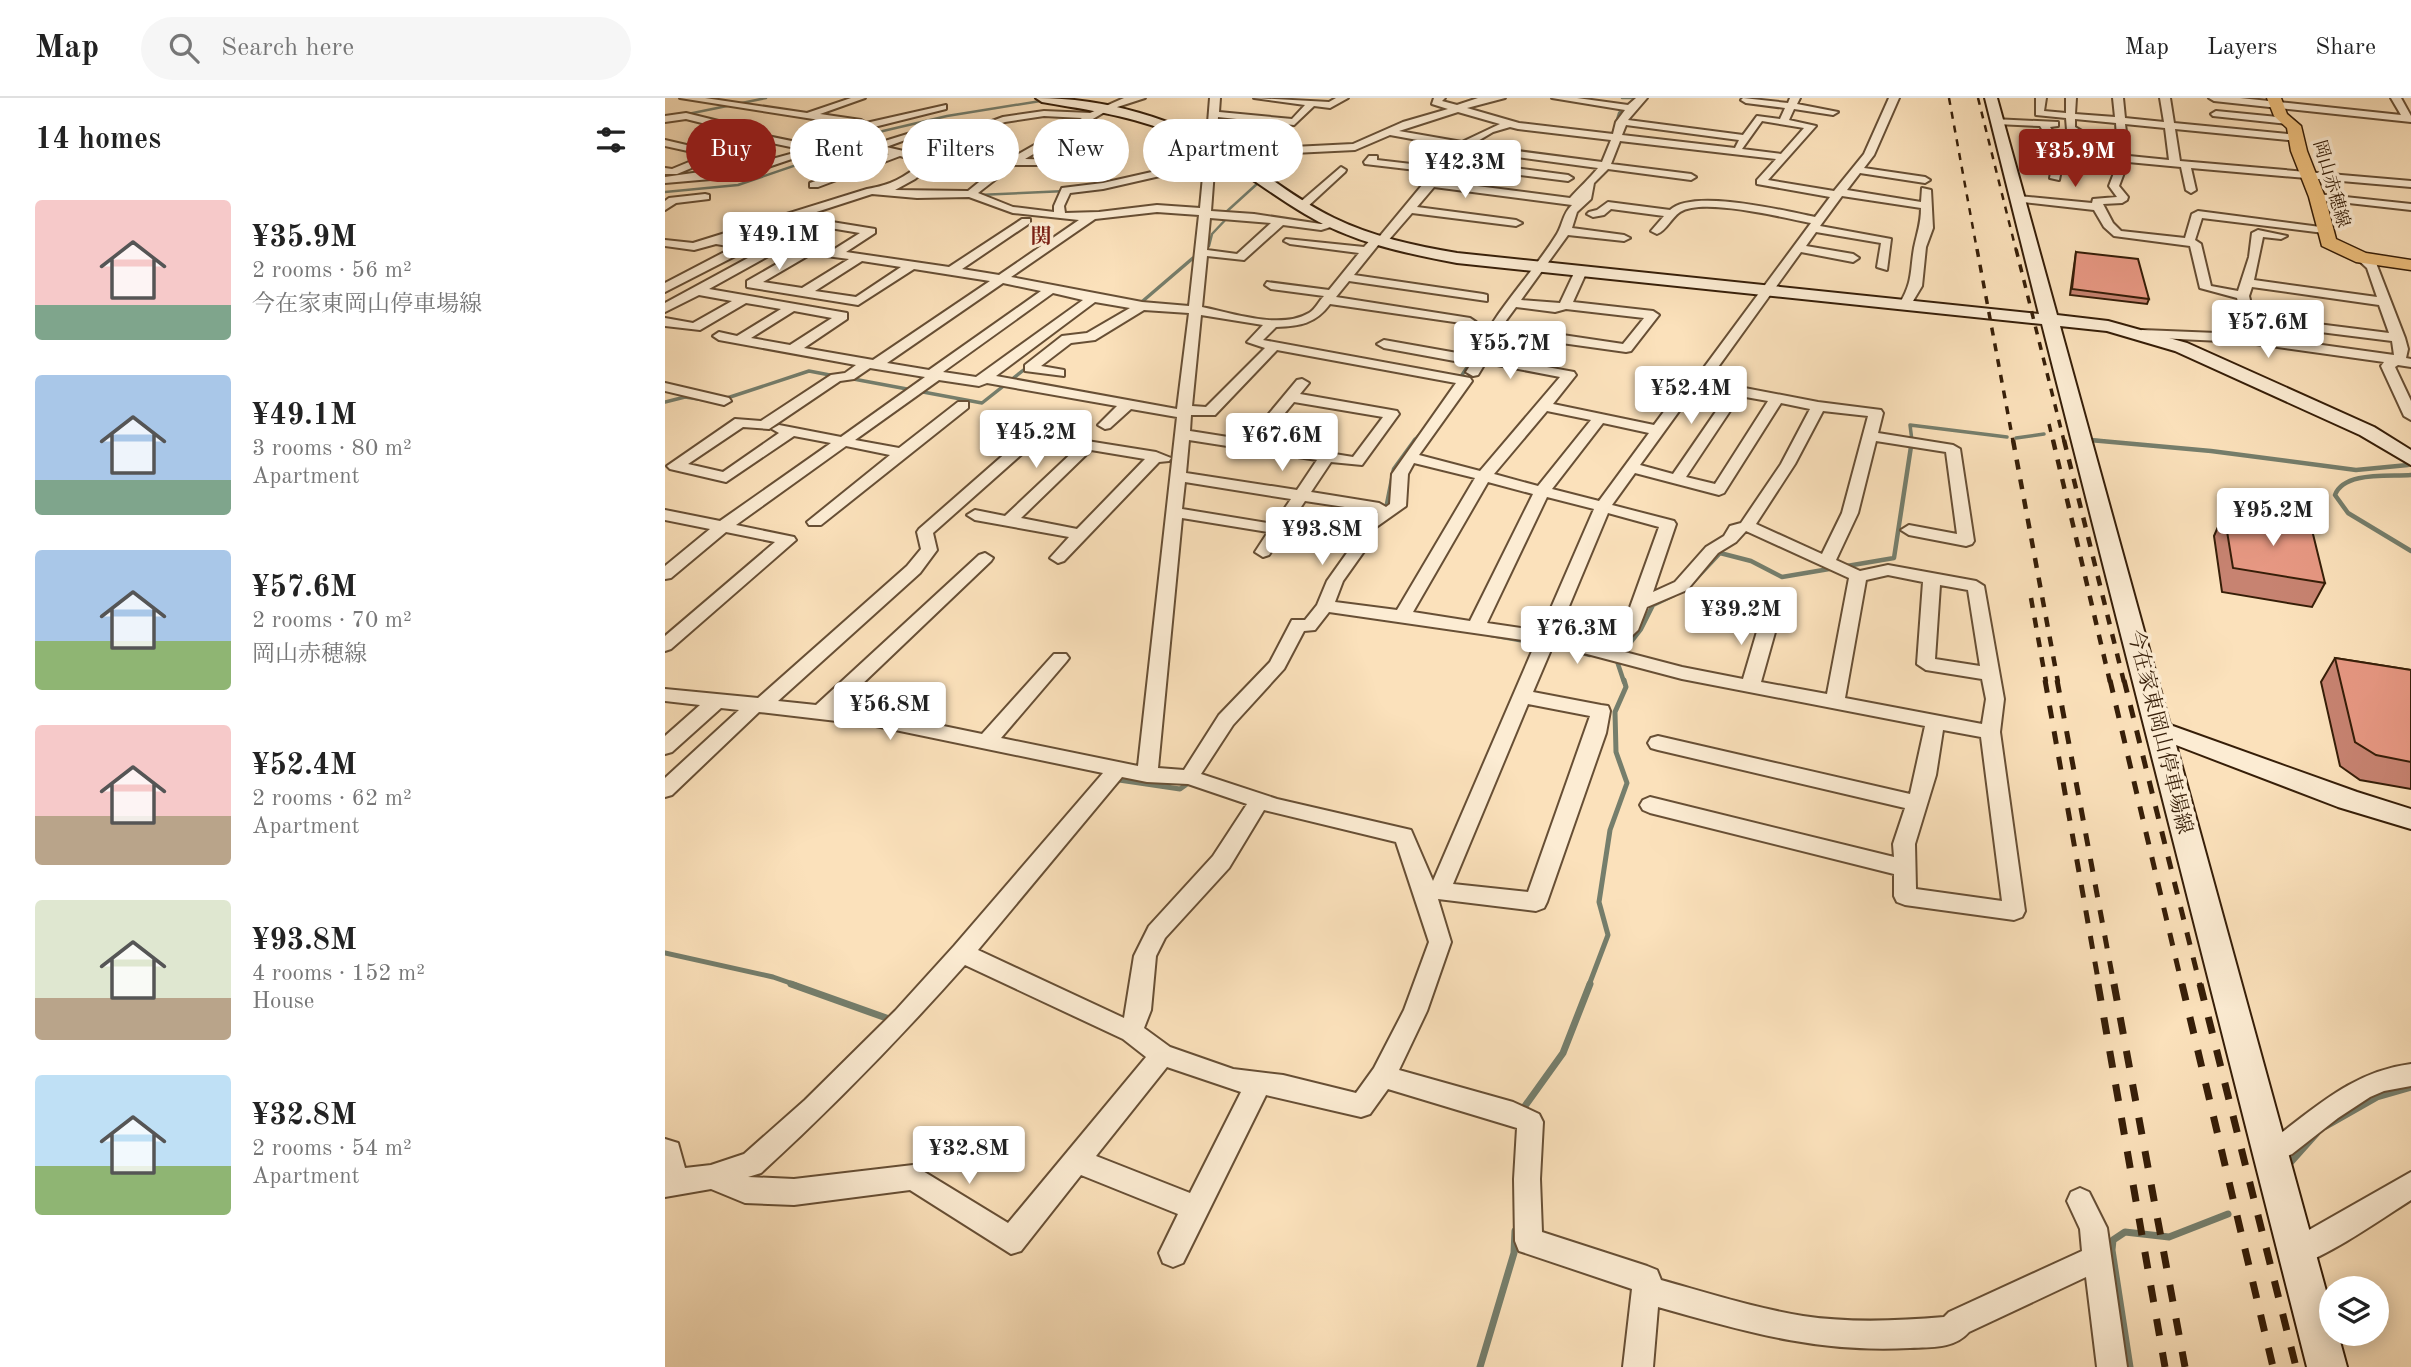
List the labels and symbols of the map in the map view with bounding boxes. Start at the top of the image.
pin: ¥35.9M [2018,130,2132,189]
street label: 岡山赤穂線 [2310,138,2354,230]
pin: ¥42.3M [1408,140,1522,200]
pin: ¥49.1M [722,212,836,272]
district label: 関 [1031,225,1052,248]
pin: ¥57.6M [2211,300,2325,360]
pin: ¥55.7M [1453,322,1567,381]
pin: ¥52.4M [1634,366,1748,426]
pin: ¥45.2M [979,410,1093,470]
pin: ¥67.6M [1225,414,1339,473]
pin: ¥95.2M [2216,489,2330,548]
pin: ¥93.8M [1265,508,1379,567]
pin: ¥39.2M [1684,588,1798,647]
pin: ¥76.3M [1520,606,1634,666]
street label: 今在家東岡山停車場線 [2123,627,2198,836]
pin: ¥56.8M [833,682,947,742]
pin: ¥32.8M [912,1126,1026,1186]

